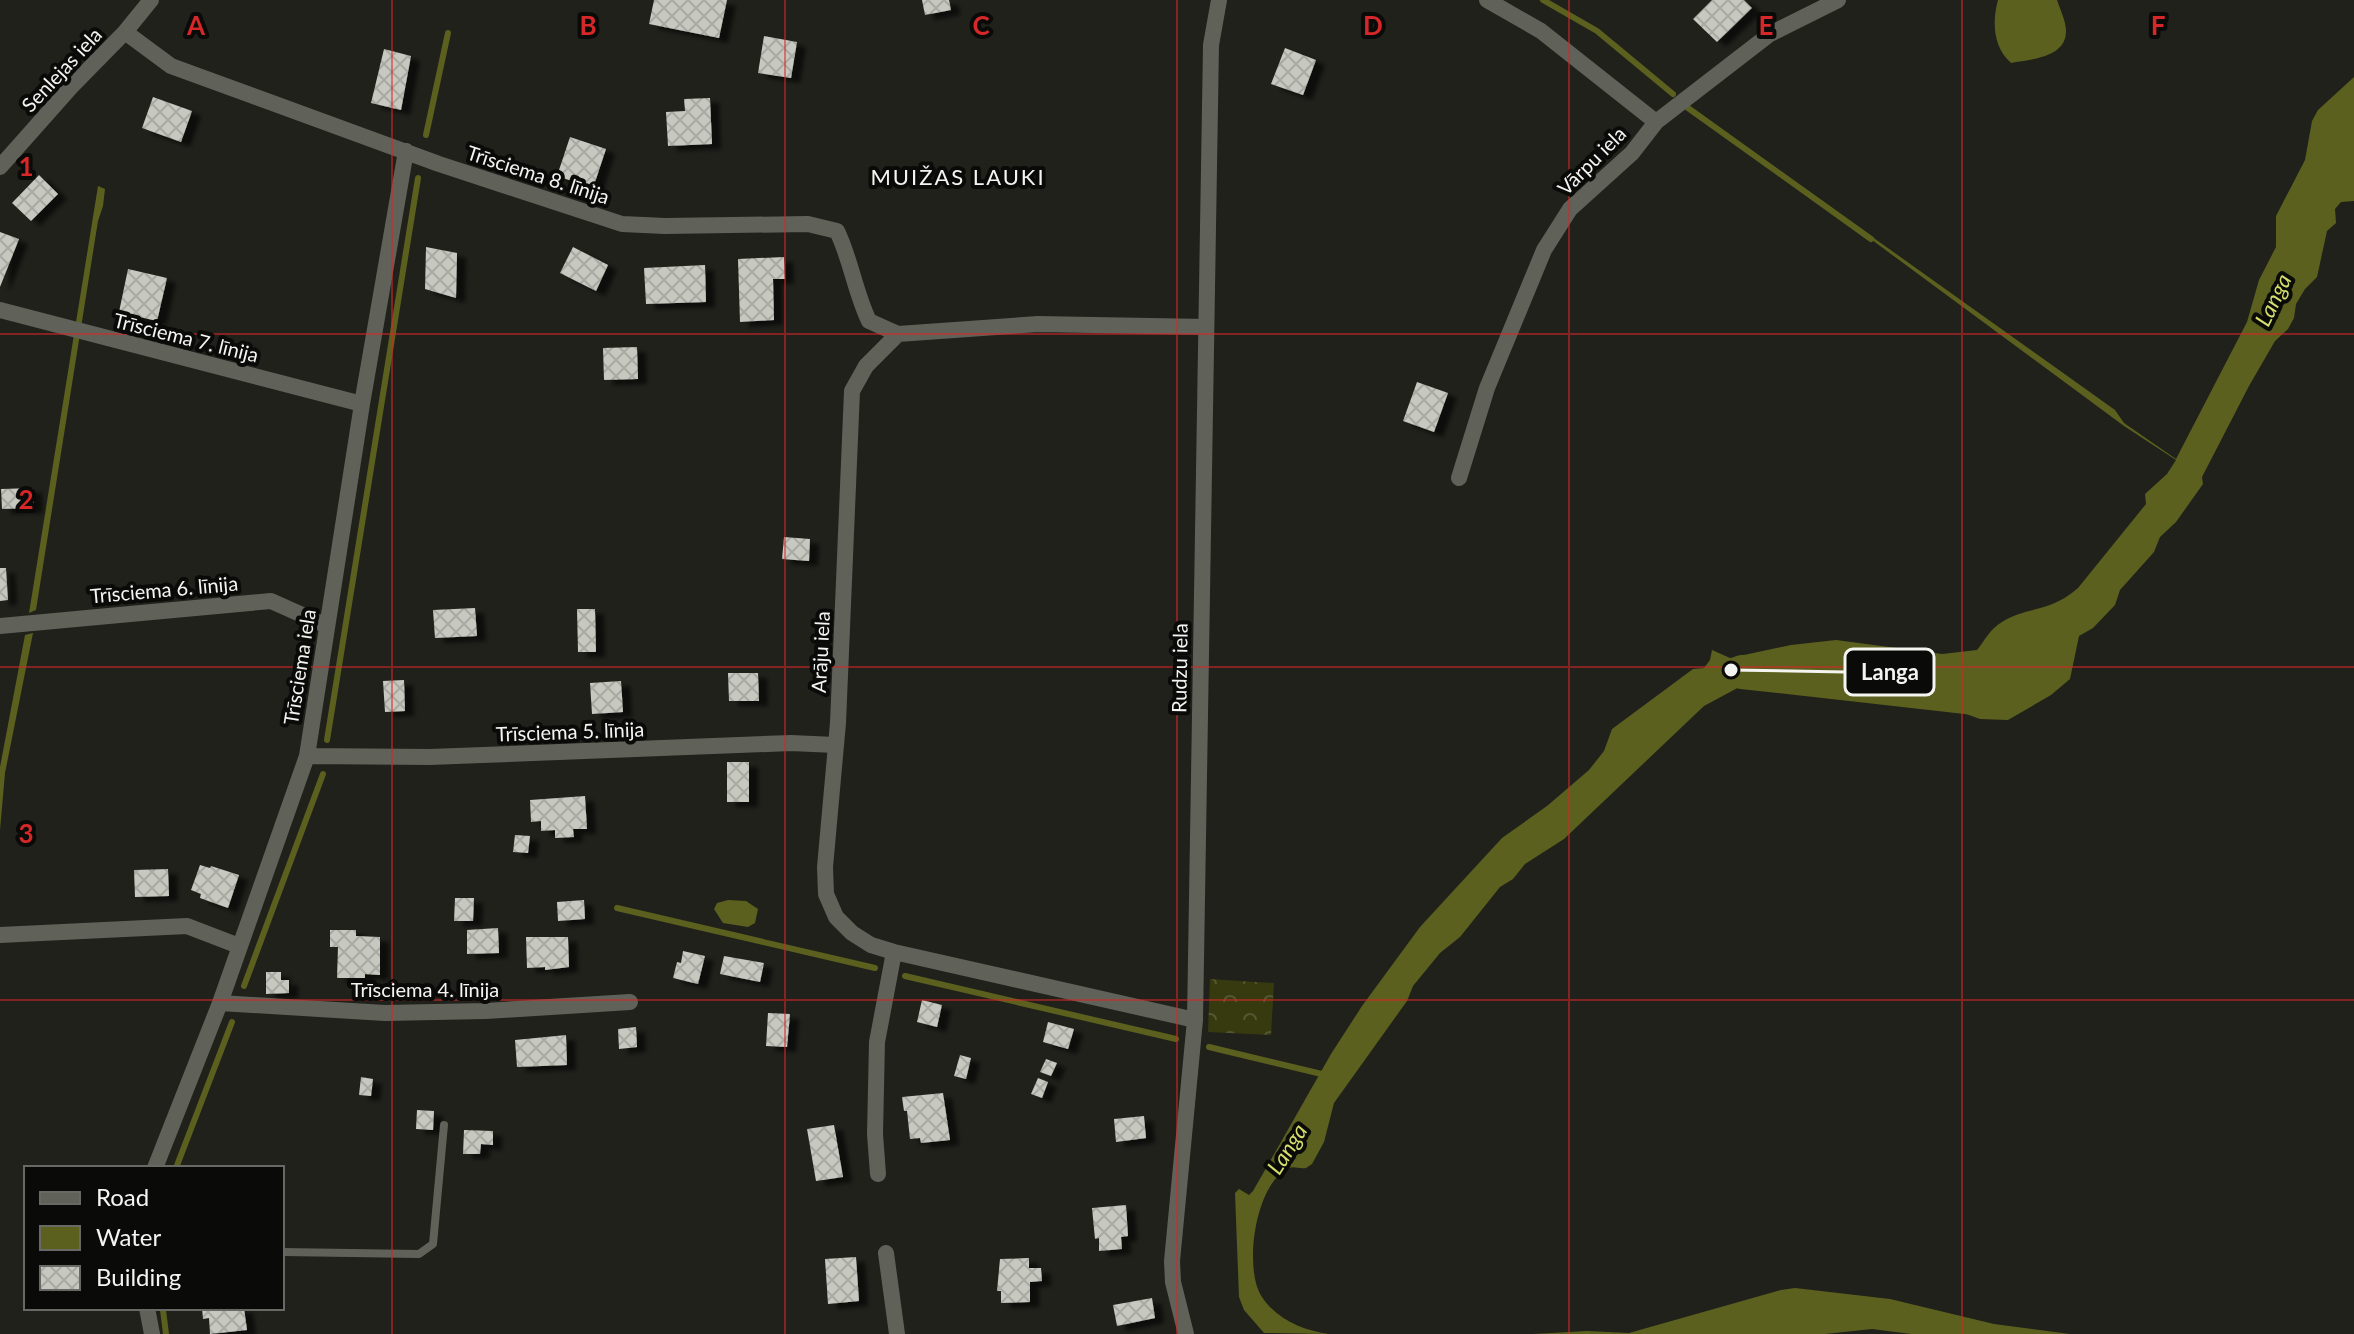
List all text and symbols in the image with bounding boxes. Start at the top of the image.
text: A [186,9,206,41]
text: B [579,9,597,41]
text: C [972,9,990,41]
text: D [1363,9,1383,41]
text: E [1759,9,1773,41]
text: F [2151,9,2165,41]
street label: Senlejas iela [16,22,106,116]
street label: Vārpu iela [1552,121,1630,199]
street label: Trīsciema 8. līnija [464,140,613,208]
text: 1 [18,150,34,182]
district label: MUIŽAS LAUKI [870,163,1046,190]
water label: Langa [2248,269,2297,330]
street label: Trīsciema 7. līnija [111,307,261,367]
text: 2 [18,483,34,515]
street label: Trīsciema 6. līnija [89,571,239,607]
street label: Trīsciema iela [278,607,320,726]
street label: Arāju iela [806,611,834,693]
street label: Rudzu iela [1166,623,1192,713]
callout: Langa [1845,649,1934,695]
text: Langa [1861,658,1919,685]
street label: Trīsciema 5. līnija [495,716,645,746]
text: 3 [18,817,34,849]
street label: Trīsciema 4. līnija [351,977,499,1001]
water label: Langa [1261,1118,1312,1179]
legend [24,1166,284,1310]
text: Road [96,1182,149,1211]
text: Water [96,1222,161,1251]
text: Building [96,1262,181,1291]

